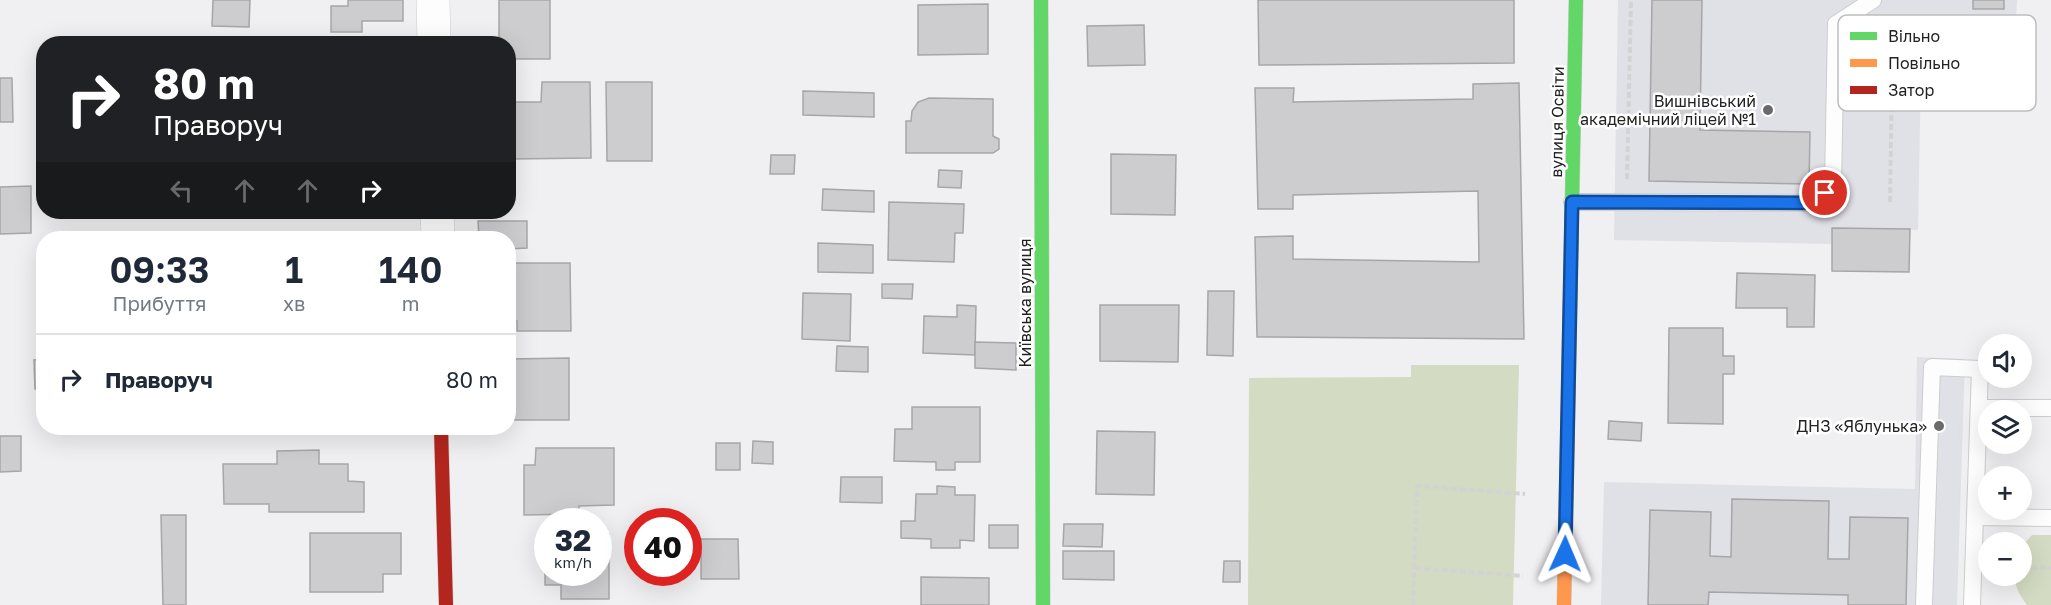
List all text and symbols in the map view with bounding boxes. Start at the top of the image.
legend [1838,15,2036,111]
text: Вільно [1888,26,1940,46]
text: Повільно [1888,53,1960,73]
text: 80 m [153,58,254,108]
icon: right [54,60,132,138]
street label: вулиця Освіти [1546,66,1568,178]
text: Затор [1888,80,1934,100]
place label: Вишнівський академічний ліцей №1 [1580,91,1756,129]
marker: Вишнівський академічний ліцей №1 [1761,103,1775,117]
text: Праворуч [153,109,283,141]
pin [1799,167,1850,218]
icon: left [165,174,198,207]
icon: ahead [228,174,261,207]
icon: ahead [291,174,324,207]
icon: right [354,174,387,207]
icon: arrive [1808,176,1841,209]
street label: Київська вулиця [1015,238,1035,368]
text: 09:33 [109,248,210,291]
text: 1 [285,248,303,291]
text: 140 [379,248,443,291]
text: Прибуття [113,291,207,315]
text: хв [283,291,305,315]
text: m [402,291,419,315]
map controls [1978,334,2032,586]
button: sound [1978,334,2032,388]
icon: right [54,363,87,396]
text: Праворуч [105,366,213,393]
text: 80 m [446,366,498,393]
button: layers [1978,400,2032,454]
place label: ДНЗ «Яблунька» [1796,416,1927,436]
marker: ДНЗ «Яблунька» [1932,419,1946,433]
button: + [1978,466,2032,520]
speed limit sign: 40 [624,508,702,586]
text: 32 [555,522,591,558]
position arrow [1533,522,1597,586]
button: − [1978,532,2032,586]
text: km/h [554,553,592,571]

